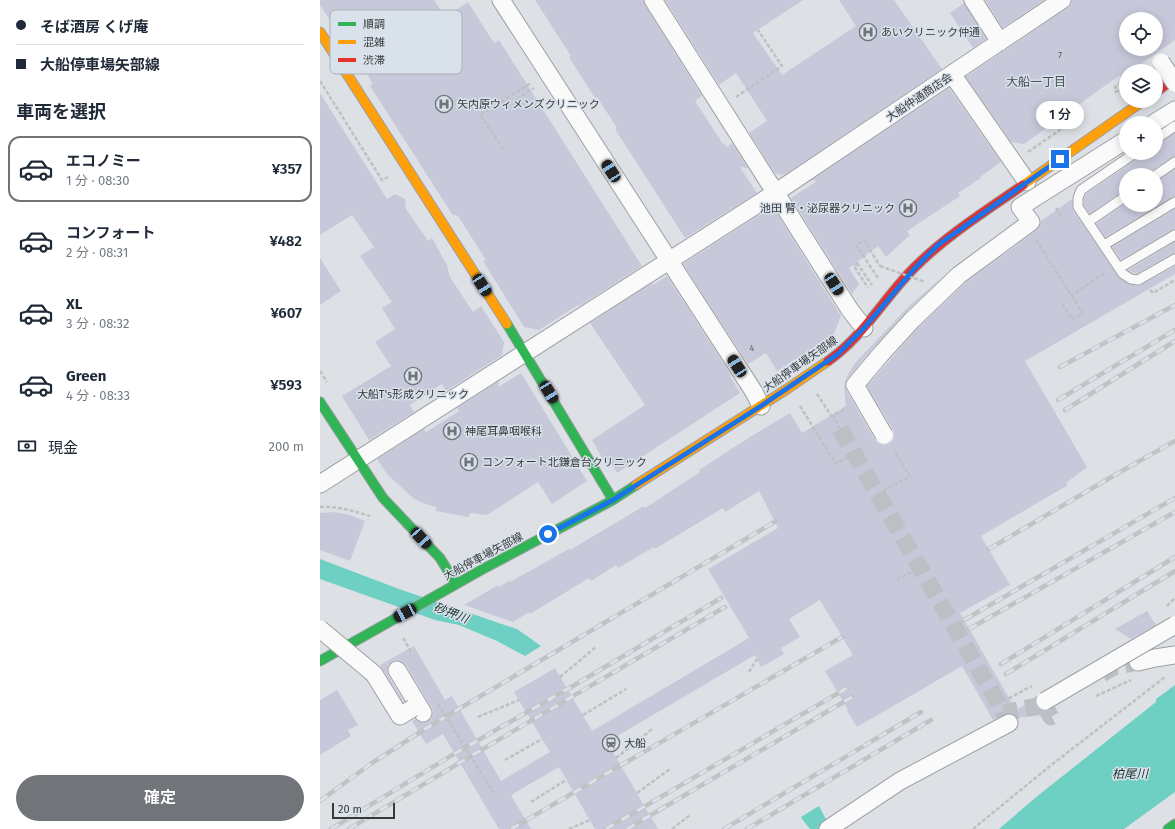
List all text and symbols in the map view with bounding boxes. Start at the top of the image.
legend [330,10,462,74]
map controls [1119,12,1163,212]
button: locate [1119,12,1163,56]
text: そば酒房 くげ庵 [40,18,149,36]
text: 順調 [363,18,385,31]
hospital icon: あいクリニック仲通 [858,22,878,42]
place label: あいクリニック仲通 [881,26,980,39]
text: 混雑 [363,36,385,49]
house number: 7 [1058,50,1062,60]
text: 渋滞 [363,54,385,67]
text: 大船停車場矢部線 [40,56,160,74]
button: layers [1119,64,1163,108]
street label: 大船仲通商店会 [884,70,955,124]
district label: 大船一丁目 [1006,75,1066,89]
hospital icon: 矢内原ウィメンズクリニック [434,94,454,114]
place label: 矢内原ウィメンズクリニック [457,98,600,111]
text: 車両を選択 [16,101,106,123]
callout: 1 分 [1036,101,1084,129]
text: 1 分 [1049,107,1071,122]
button: + [1119,116,1163,160]
route end [1051,150,1069,168]
icon: car [18,151,54,187]
text: エコノミー [66,152,141,170]
car [599,158,623,184]
text: ¥357 [272,160,302,178]
button: − [1119,168,1163,212]
text: 1 分 · 08:30 [66,173,129,188]
hospital icon: 池田 腎・泌尿器クリニック [898,198,918,218]
place label: 池田 腎・泌尿器クリニック [760,202,895,215]
icon: car [18,223,54,259]
text: コンフォート [66,224,156,242]
text: ¥482 [269,232,302,250]
text: 2 分 · 08:31 [66,245,128,260]
car [822,271,846,297]
car [470,272,494,298]
icon: car [18,295,54,331]
text: XL [66,295,82,313]
text: ¥607 [270,304,302,322]
text: 3 分 · 08:32 [66,316,129,331]
street label: 大船停車場矢部線 [761,334,840,395]
house number: 4 [750,343,755,353]
car [725,353,749,379]
hospital icon: 大船T's形成クリニック [403,366,423,386]
icon: car [18,367,54,403]
text: Green [66,367,106,385]
text: ¥593 [270,376,302,394]
car [538,379,560,405]
text: 4 分 · 08:33 [66,388,130,403]
place label: 大船T's形成クリニック [357,388,469,401]
hospital icon: 神尾耳鼻咽喉科 [442,421,462,441]
place label: 神尾耳鼻咽喉科 [465,425,542,438]
icon: cash [16,435,38,457]
text: 現金 [48,439,78,457]
text: 200 m [268,439,304,454]
hospital icon: コンフォート北鎌倉台クリニック [459,452,479,472]
place label: コンフォート北鎌倉台クリニック [482,456,647,469]
car [409,525,433,551]
route start [539,525,557,543]
street label: 大船停車場矢部線 [441,530,525,583]
water label: 砂押川 [432,600,472,627]
car [392,602,418,624]
station icon: 大船 [601,733,621,753]
place label: 大船 [624,737,646,750]
water label: 柏尾川 [1112,767,1150,781]
button: 確定 [16,775,304,821]
scale bar [332,801,395,820]
text: 20 m [338,803,362,816]

